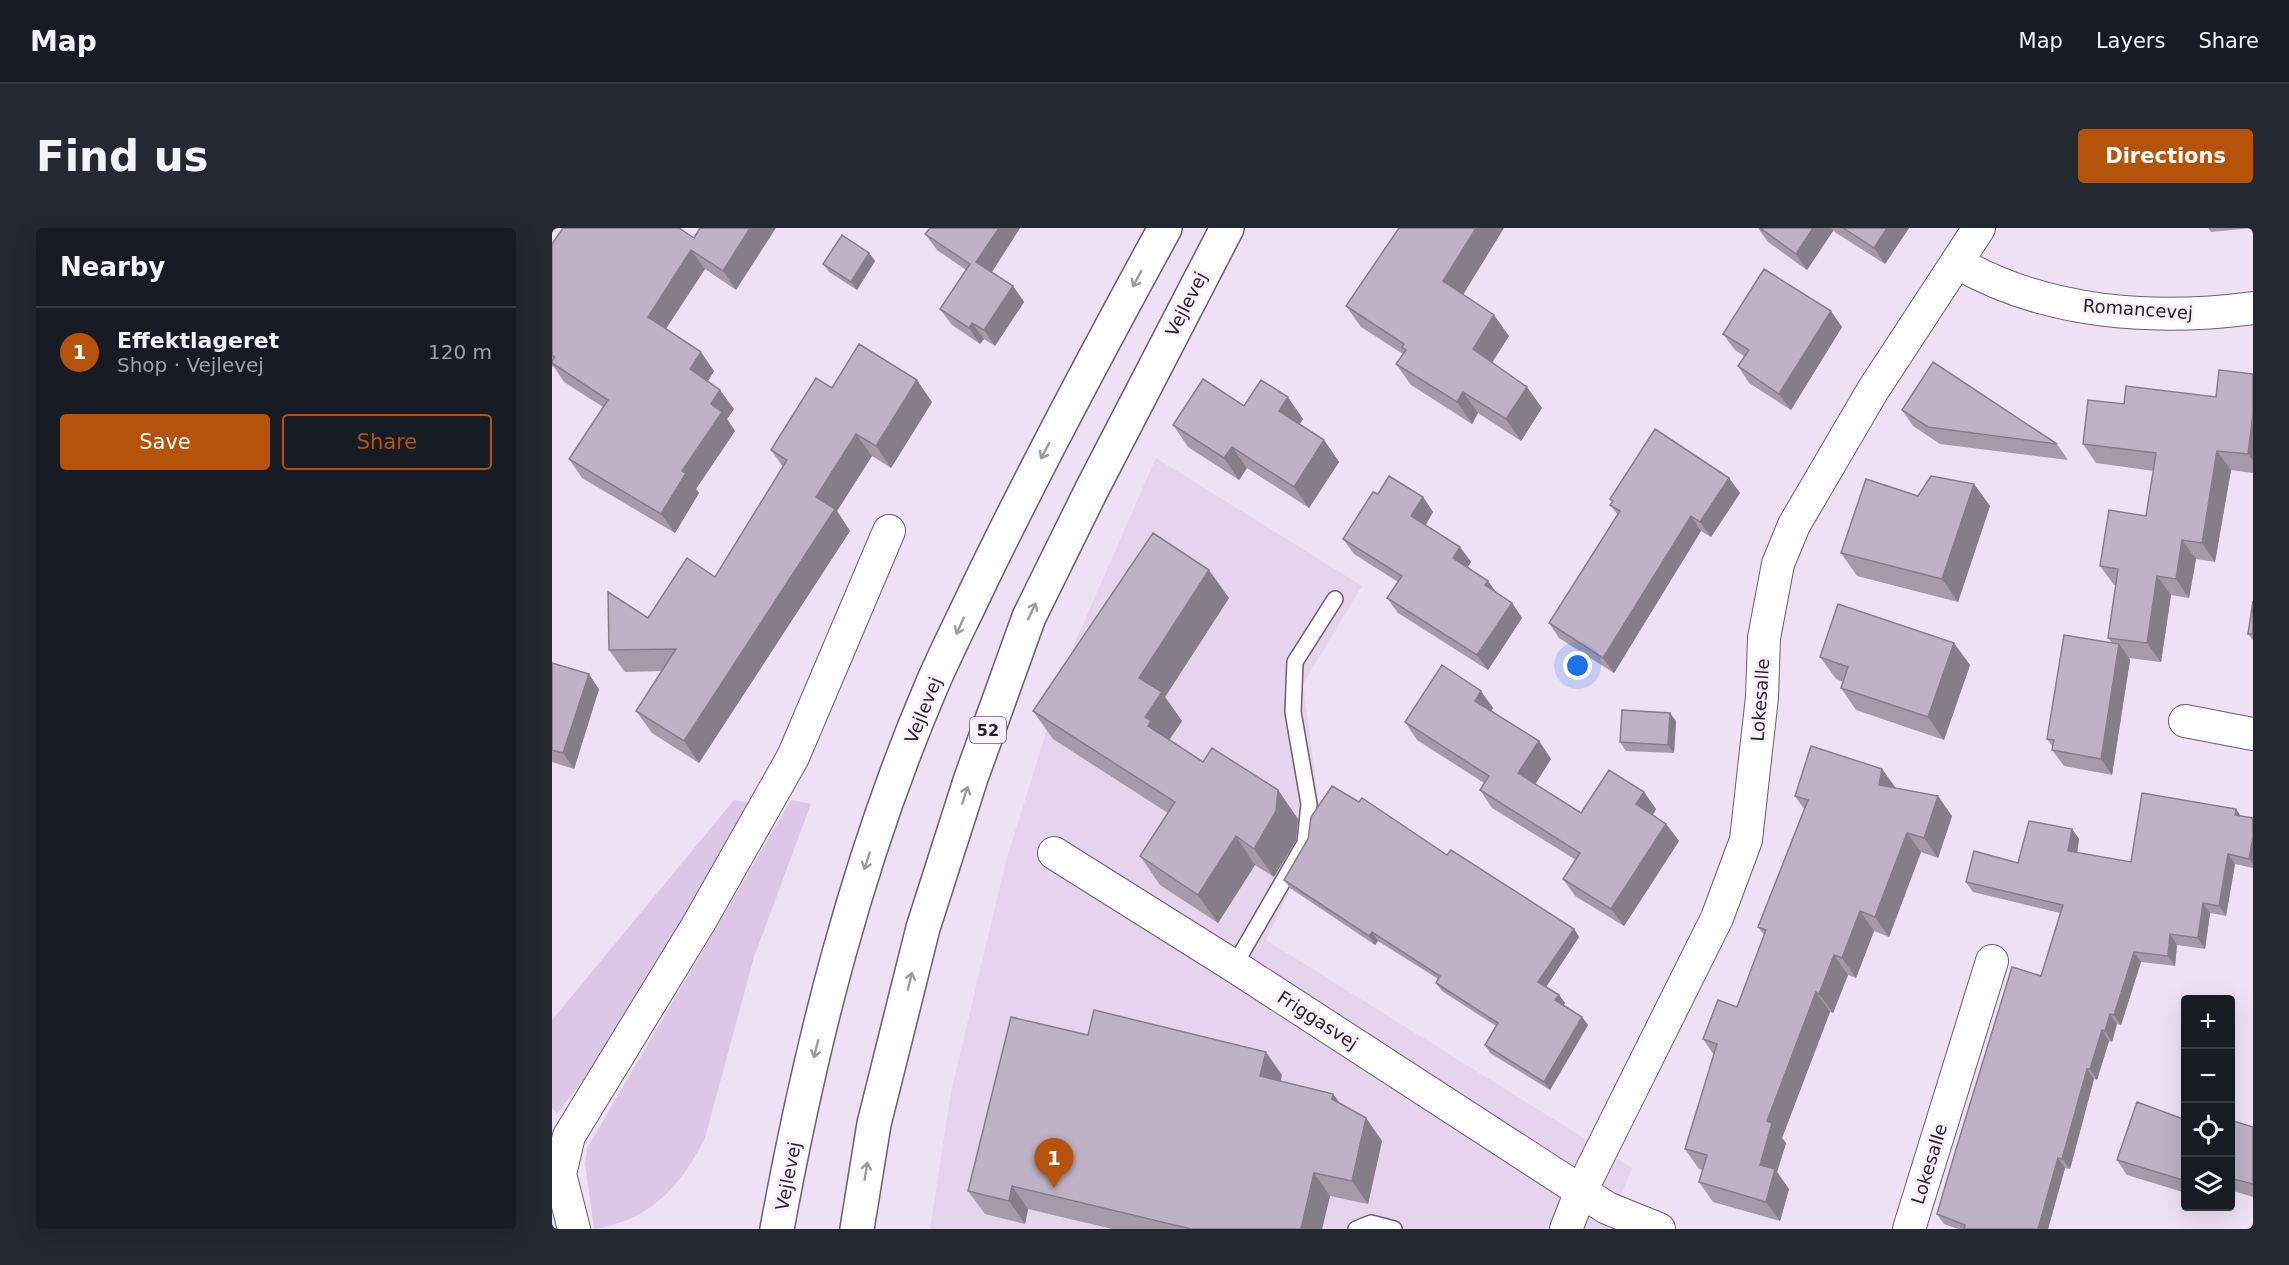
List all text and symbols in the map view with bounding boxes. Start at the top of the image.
text: Map [30,25,97,58]
text: Map [2019,29,2063,53]
text: Layers [2096,29,2165,53]
text: Share [2198,29,2259,53]
button: Directions [2078,129,2253,183]
text: Find us [36,132,209,181]
text: Nearby [60,252,165,282]
street label: Vejlevej [1161,268,1211,340]
one-way arrow [1131,270,1142,288]
street label: Romancevej [2082,295,2194,323]
text: Effektlageret [117,328,279,353]
text: 1 [73,340,86,364]
text: 120 m [428,340,492,364]
text: Shop · Vejlevej [117,353,264,377]
button: Save [60,414,270,470]
button: Share [282,414,492,470]
one-way arrow [1039,442,1051,459]
one-way arrow [1027,603,1039,621]
one-way arrow [953,617,965,635]
your location [1563,651,1592,680]
street label: Lokesalle [1747,658,1773,742]
street label: Vejlevej [900,674,946,746]
road number: 52 [970,717,1006,743]
one-way arrow [961,786,972,805]
one-way arrow [861,851,872,870]
one-way arrow [904,972,916,991]
street label: Friggasvej [1274,986,1362,1054]
map controls [2181,995,2235,1211]
button: + [2181,995,2235,1049]
one-way arrow [809,1039,821,1058]
button: − [2181,1049,2235,1103]
button: locate [2181,1103,2235,1157]
street label: Lokesalle [1907,1121,1951,1207]
pin: 1 [1034,1138,1074,1188]
street label: Vejlevej [771,1140,805,1212]
button: layers [2181,1157,2235,1211]
one-way arrow [861,1162,872,1182]

